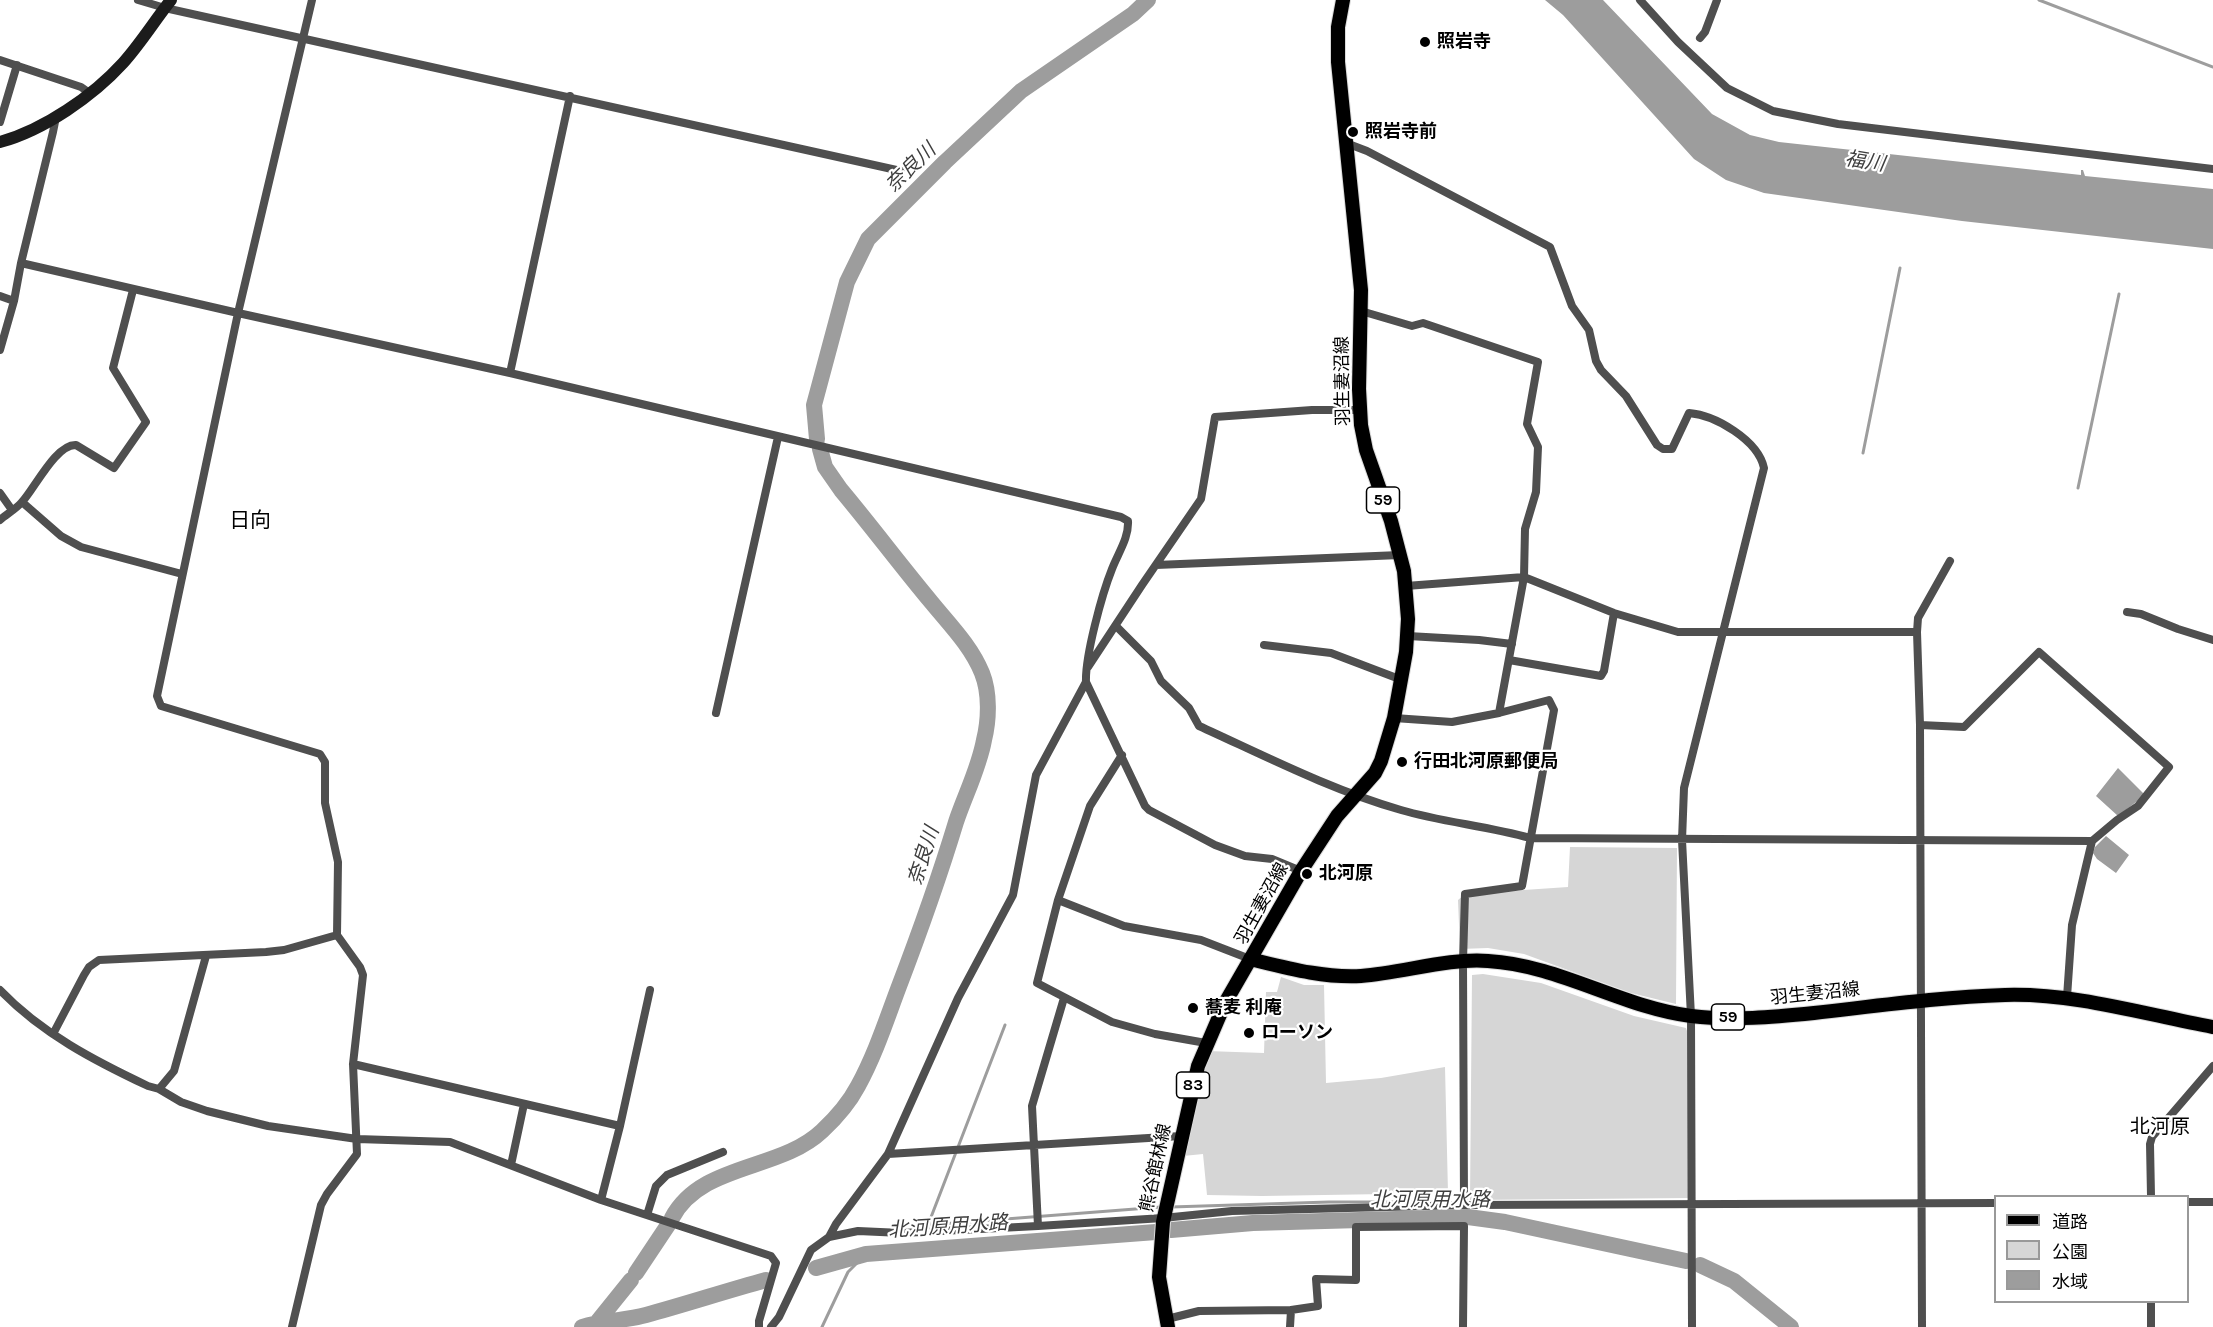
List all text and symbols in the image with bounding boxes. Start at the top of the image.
place label: 照岩寺 [1437,31,1491,53]
marker: 照岩寺 [1418,35,1432,49]
place label: 照岩寺前 [1365,121,1437,143]
marker: 照岩寺前 [1346,125,1360,139]
water label: 奈良川 [881,139,941,197]
water label: 福川 [1843,147,1887,177]
street label: 羽生妻沼線 [1331,336,1355,426]
road number: 59 [1366,487,1400,513]
district label: 日向 [229,508,271,534]
place label: 行田北河原郵便局 [1414,751,1558,773]
marker: 行田北河原郵便局 [1395,755,1409,769]
water label: 奈良川 [903,824,945,888]
street label: 羽生妻沼線 [1231,859,1293,949]
place label: 北河原 [1319,863,1373,885]
marker: 北河原 [1300,867,1314,881]
street label: 羽生妻沼線 [1769,979,1861,1009]
place label: 蕎麦 利庵 [1205,997,1282,1019]
marker: 蕎麦 利庵 [1186,1001,1200,1015]
road number: 59 [1712,1004,1744,1030]
place label: ローソン [1261,1022,1333,1044]
marker: ローソン [1242,1026,1256,1040]
road number: 83 [1176,1072,1210,1098]
district label: 北河原 [2130,1115,2190,1139]
street label: 熊谷館林線 [1136,1122,1176,1214]
water label: 北河原用水路 [1370,1188,1490,1212]
legend [1994,1195,2189,1303]
water label: 北河原用水路 [887,1211,1009,1243]
text: 道路 [2052,1211,2088,1233]
text: 公園 [2052,1241,2088,1263]
text: 水域 [2052,1271,2088,1293]

